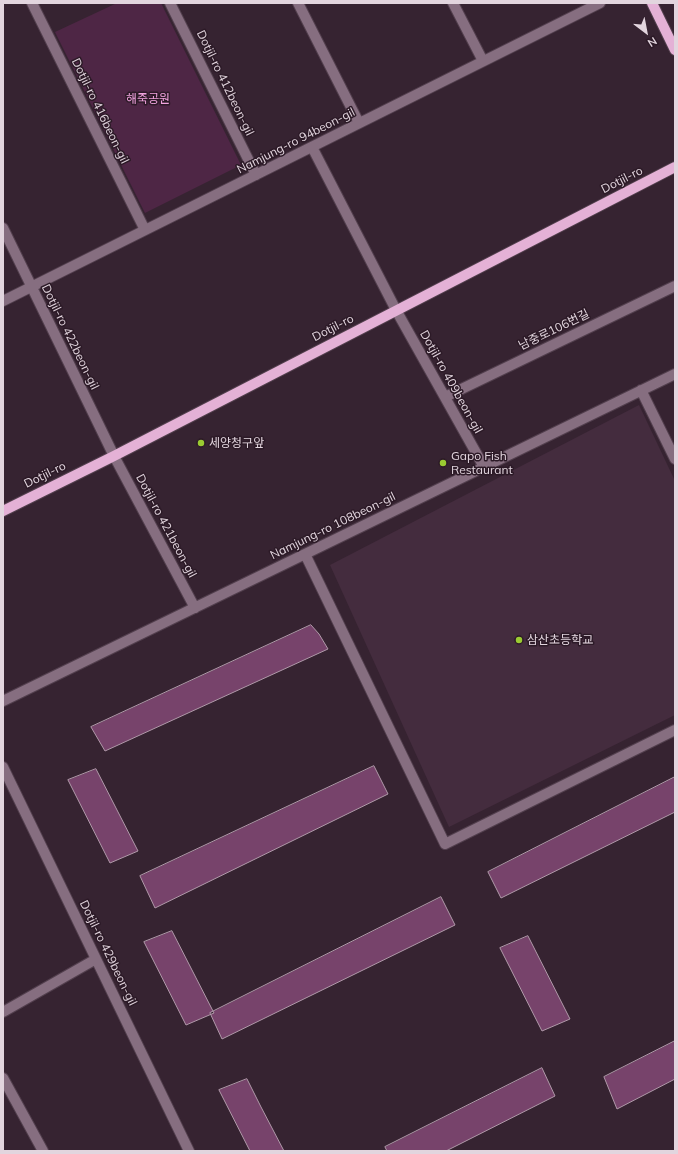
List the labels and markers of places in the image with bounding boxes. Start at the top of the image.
place label: 세양청구앞 [209,436,264,450]
marker: 세양청구앞 [196,438,206,448]
place label: Gapo Fish Restaurant [451,449,513,477]
marker: Gapo Fish Restaurant [438,458,448,468]
place label: 삼산초등학교 [527,633,593,647]
marker: 삼산초등학교 [514,635,524,645]

